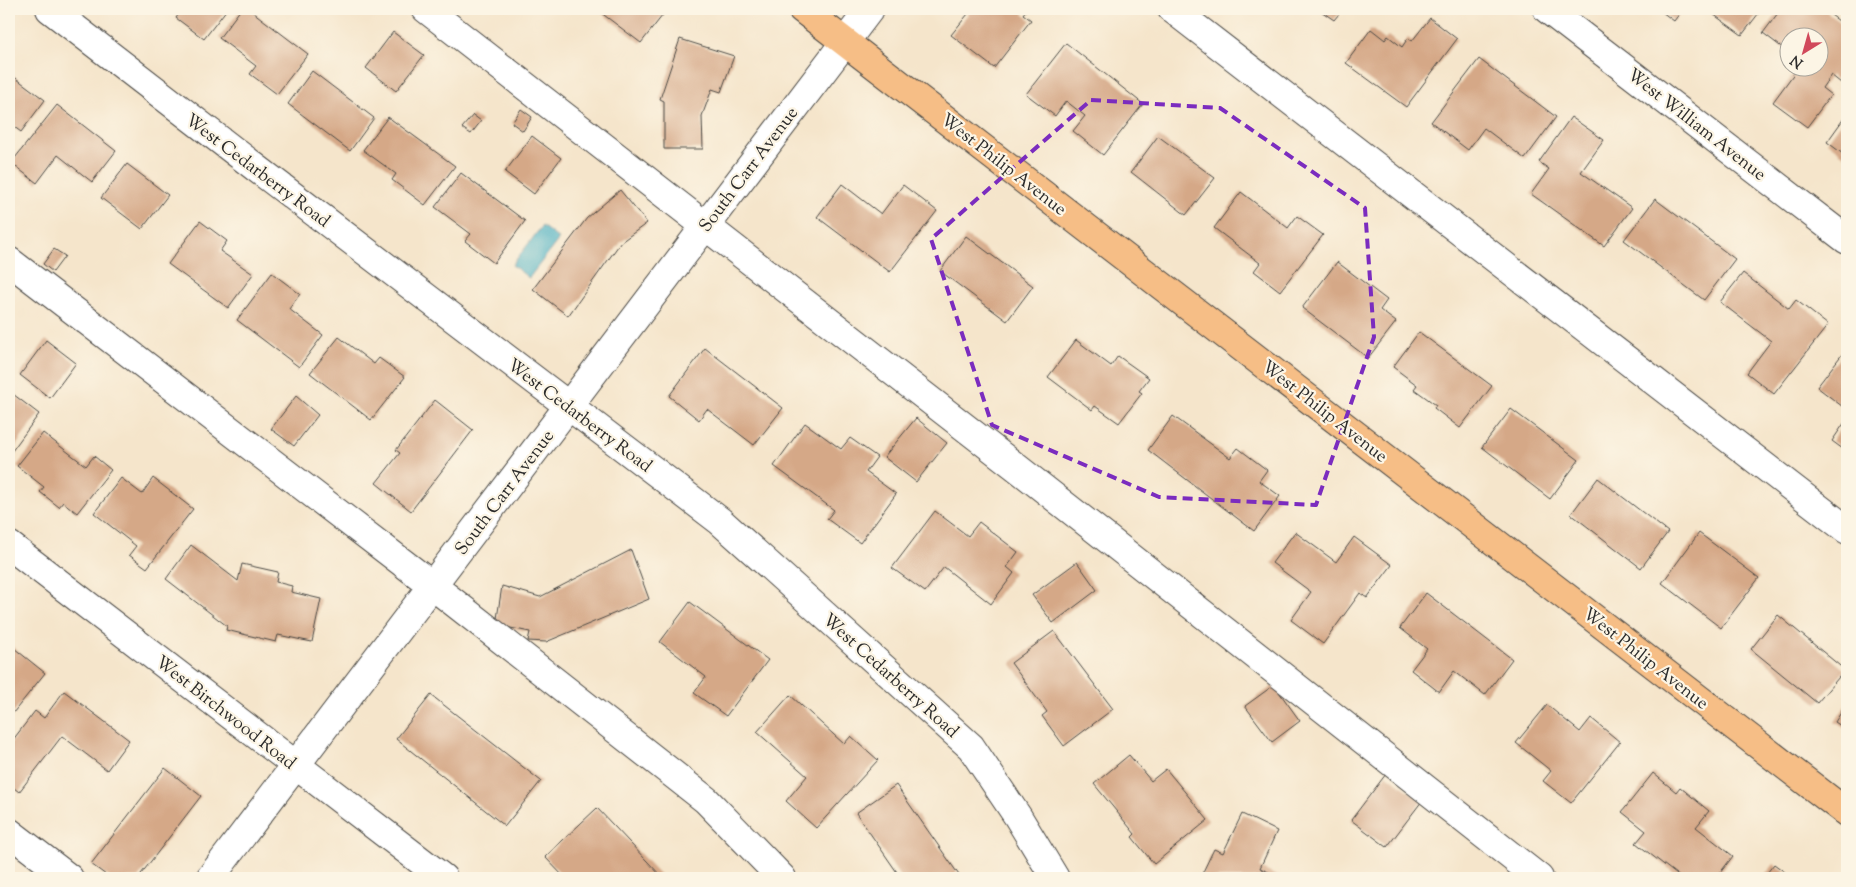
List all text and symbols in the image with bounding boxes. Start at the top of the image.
north arrow [1778,28,1828,78]
text: N [1787,49,1808,72]
street label: West William Avenue [1621,63,1771,188]
street label: South Carr Avenue [694,102,806,238]
street label: West Cedarberry Road [179,108,335,235]
street label: West Philip Avenue [934,108,1071,223]
street label: West Cedarberry Road [501,353,657,480]
street label: West Philip Avenue [1255,355,1392,470]
street label: South Carr Avenue [450,425,562,561]
street label: West Philip Avenue [1576,602,1713,717]
street label: West Cedarberry Road [816,608,964,745]
street label: West Birchwood Road [149,650,301,777]

